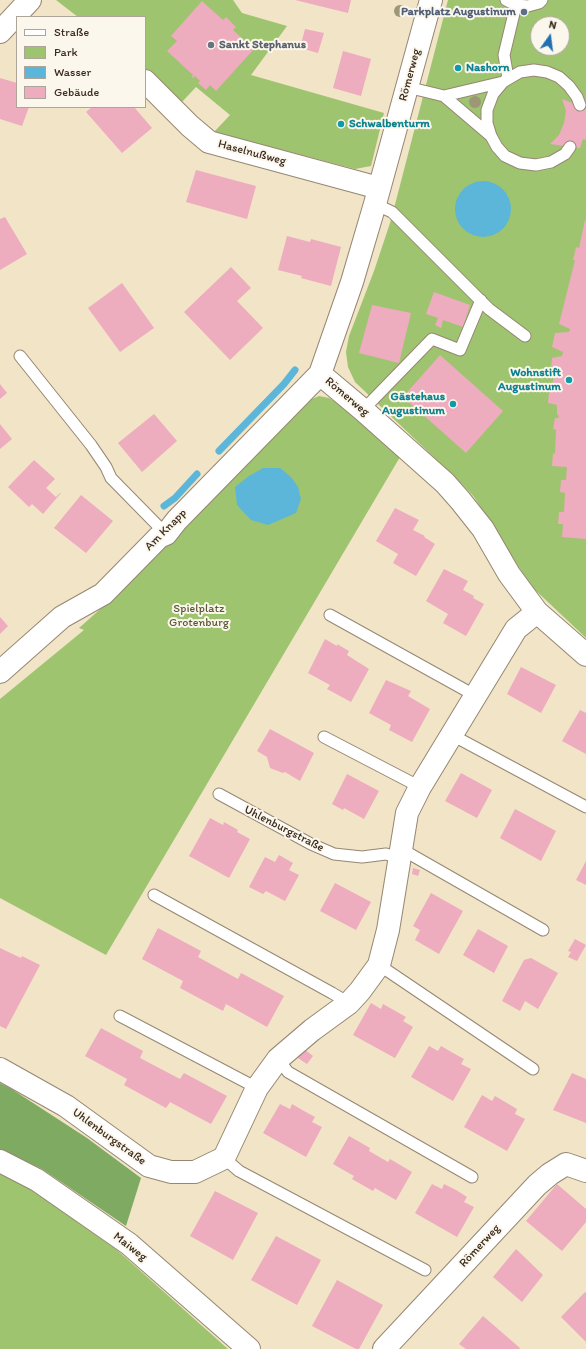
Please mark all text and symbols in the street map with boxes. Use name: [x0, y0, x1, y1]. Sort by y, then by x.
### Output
place label: Parkplatz Augustinum: [401, 5, 516, 19]
marker: Parkplatz Augustinum: [519, 7, 529, 17]
legend: [16, 16, 146, 108]
north arrow: [530, 16, 570, 56]
text: N: [548, 18, 558, 32]
text: Straße: [54, 25, 89, 39]
place label: Sankt Stephanus: [219, 38, 306, 52]
marker: Sankt Stephanus: [206, 40, 216, 50]
text: Park: [54, 45, 78, 59]
street label: Römerweg: [396, 47, 424, 103]
place label: Nashorn: [466, 61, 509, 75]
marker: Nashorn: [453, 63, 463, 73]
text: Wasser: [54, 65, 91, 79]
text: Gebäude: [54, 85, 99, 99]
place label: Schwalbenturm: [349, 117, 430, 131]
marker: Schwalbenturm: [336, 119, 346, 129]
street label: Haselnußweg: [216, 137, 288, 169]
place label: Wohnstift Augustinum: [498, 366, 561, 394]
street label: Römerweg: [322, 374, 372, 420]
marker: Wohnstift Augustinum: [564, 375, 574, 385]
place label: Gästehaus Augustinum: [382, 390, 445, 418]
marker: Gästehaus Augustinum: [448, 399, 458, 409]
street label: Am Knapp: [142, 506, 190, 554]
park label: Spielplatz Grotenburg: [169, 602, 229, 630]
street label: Uhlenburgstraße: [242, 803, 326, 855]
street label: Uhlenburgstraße: [69, 1105, 149, 1169]
street label: Römerweg: [456, 1221, 504, 1271]
street label: Maiweg: [110, 1229, 150, 1265]

